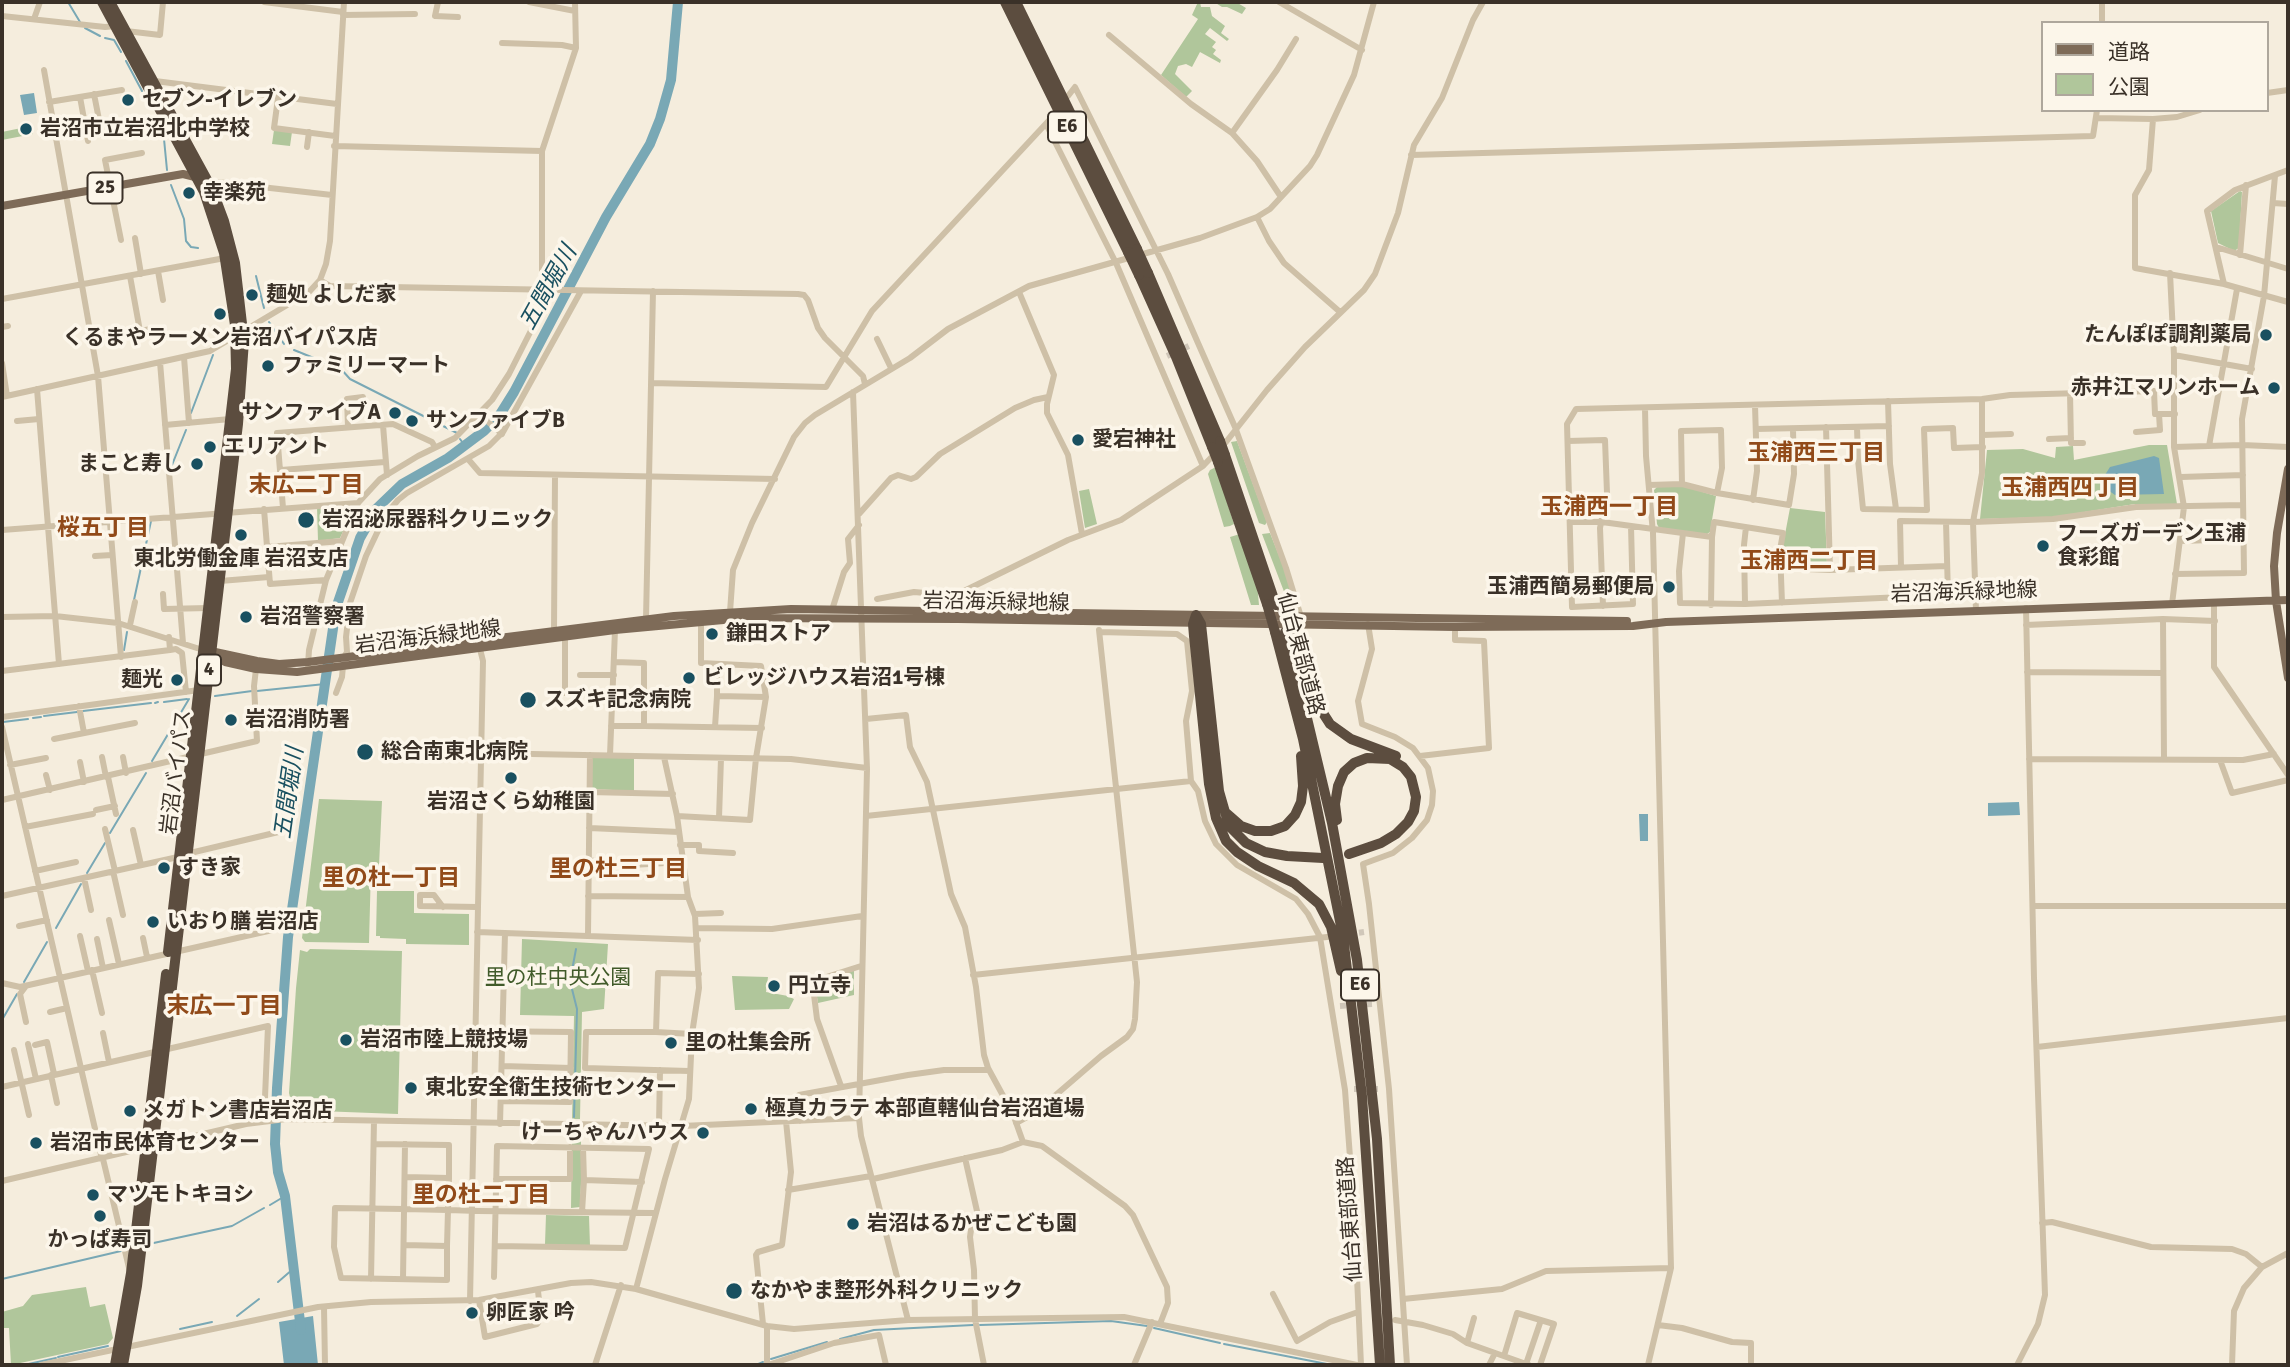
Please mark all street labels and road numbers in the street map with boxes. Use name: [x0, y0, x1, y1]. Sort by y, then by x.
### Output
road number: E6: [1048, 111, 1086, 142]
road number: 25: [88, 172, 122, 204]
street label: 岩沼海浜緑地線: [1890, 578, 2038, 608]
street label: 岩沼海浜緑地線: [922, 589, 1070, 617]
street label: 仙台東部道路: [1272, 590, 1328, 718]
street label: 岩沼海浜緑地線: [354, 617, 502, 659]
road number: 4: [197, 654, 221, 685]
street label: 岩沼バイパス: [157, 708, 197, 836]
road number: E6: [1341, 970, 1379, 1001]
street label: 仙台東部道路: [1334, 1155, 1368, 1283]

